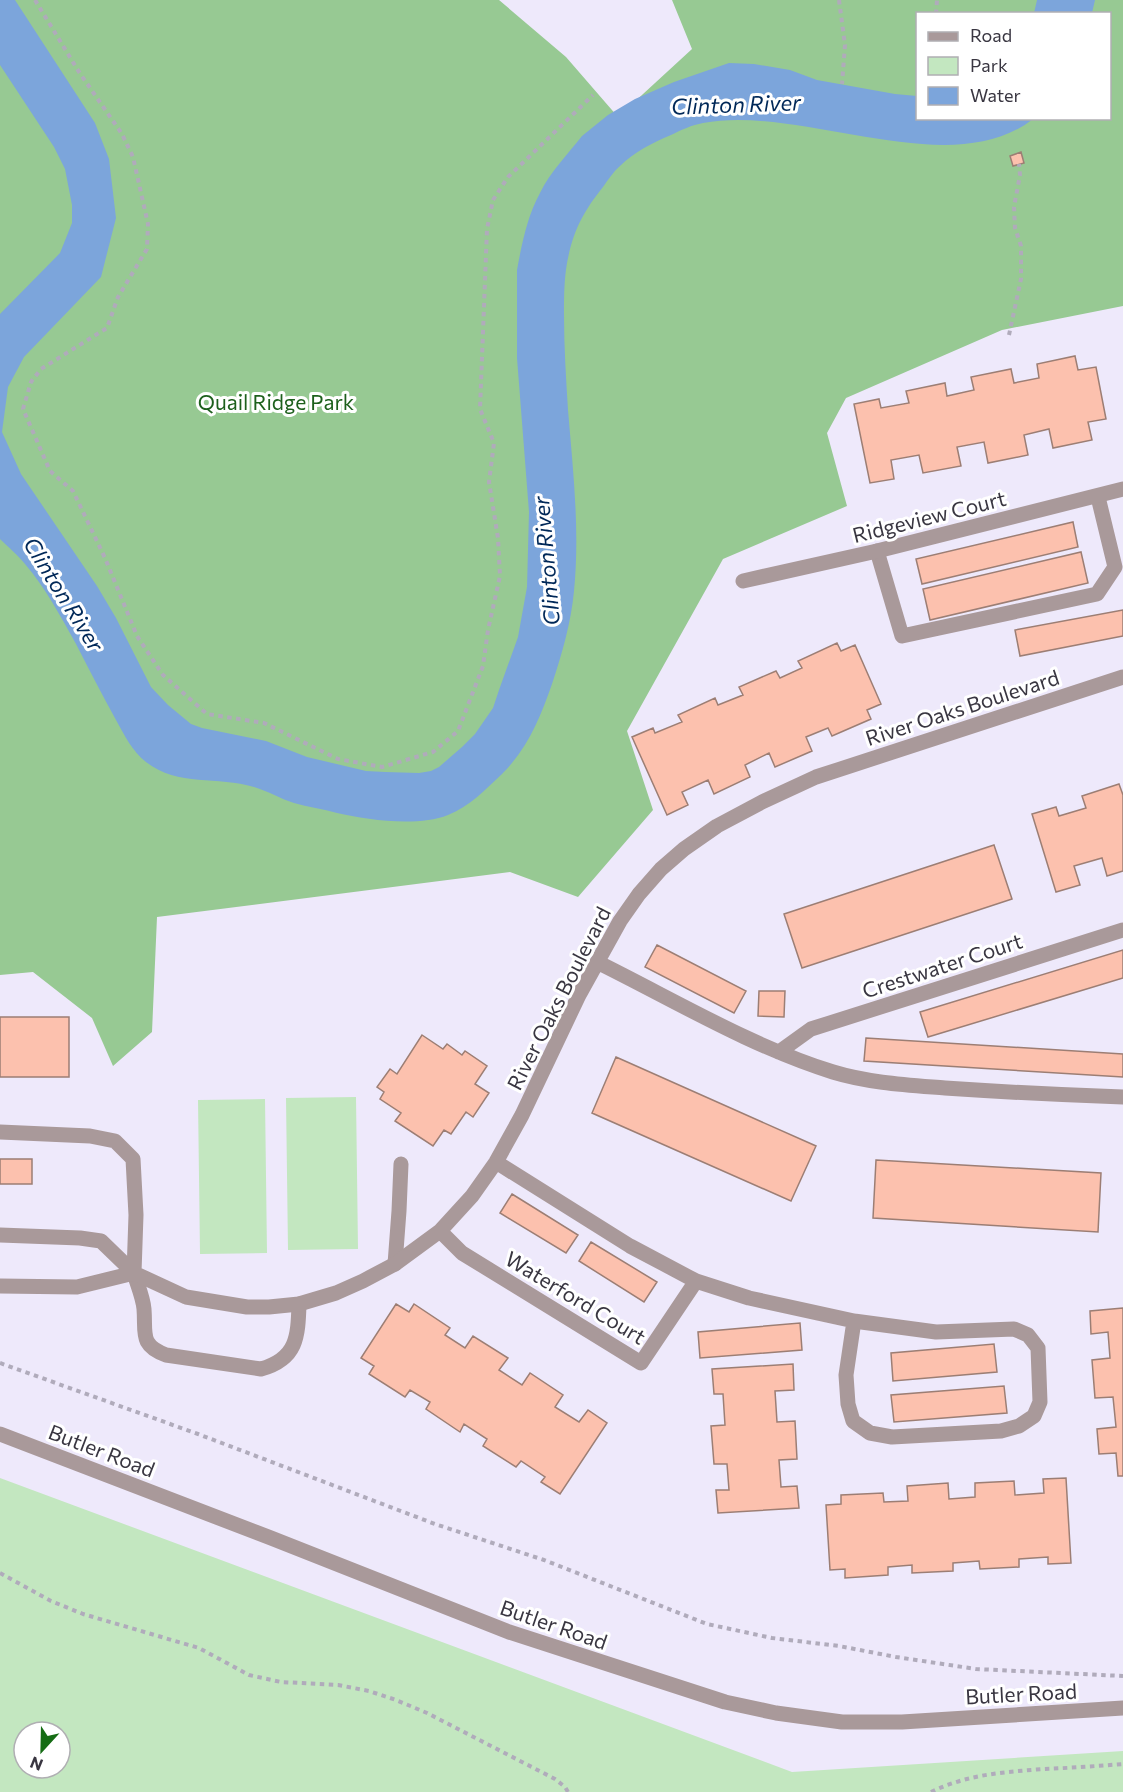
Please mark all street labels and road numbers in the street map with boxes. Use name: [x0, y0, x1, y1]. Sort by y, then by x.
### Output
street label: Ridgeview Court: [850, 485, 1008, 547]
street label: River Oaks Boulevard: [862, 664, 1062, 750]
street label: River Oaks Boulevard: [501, 902, 615, 1094]
street label: Crestwater Court: [859, 927, 1025, 1003]
street label: Waterford Court: [501, 1245, 651, 1349]
street label: Butler Road: [45, 1418, 159, 1482]
street label: Butler Road: [497, 1594, 611, 1654]
street label: Butler Road: [965, 1678, 1077, 1708]

